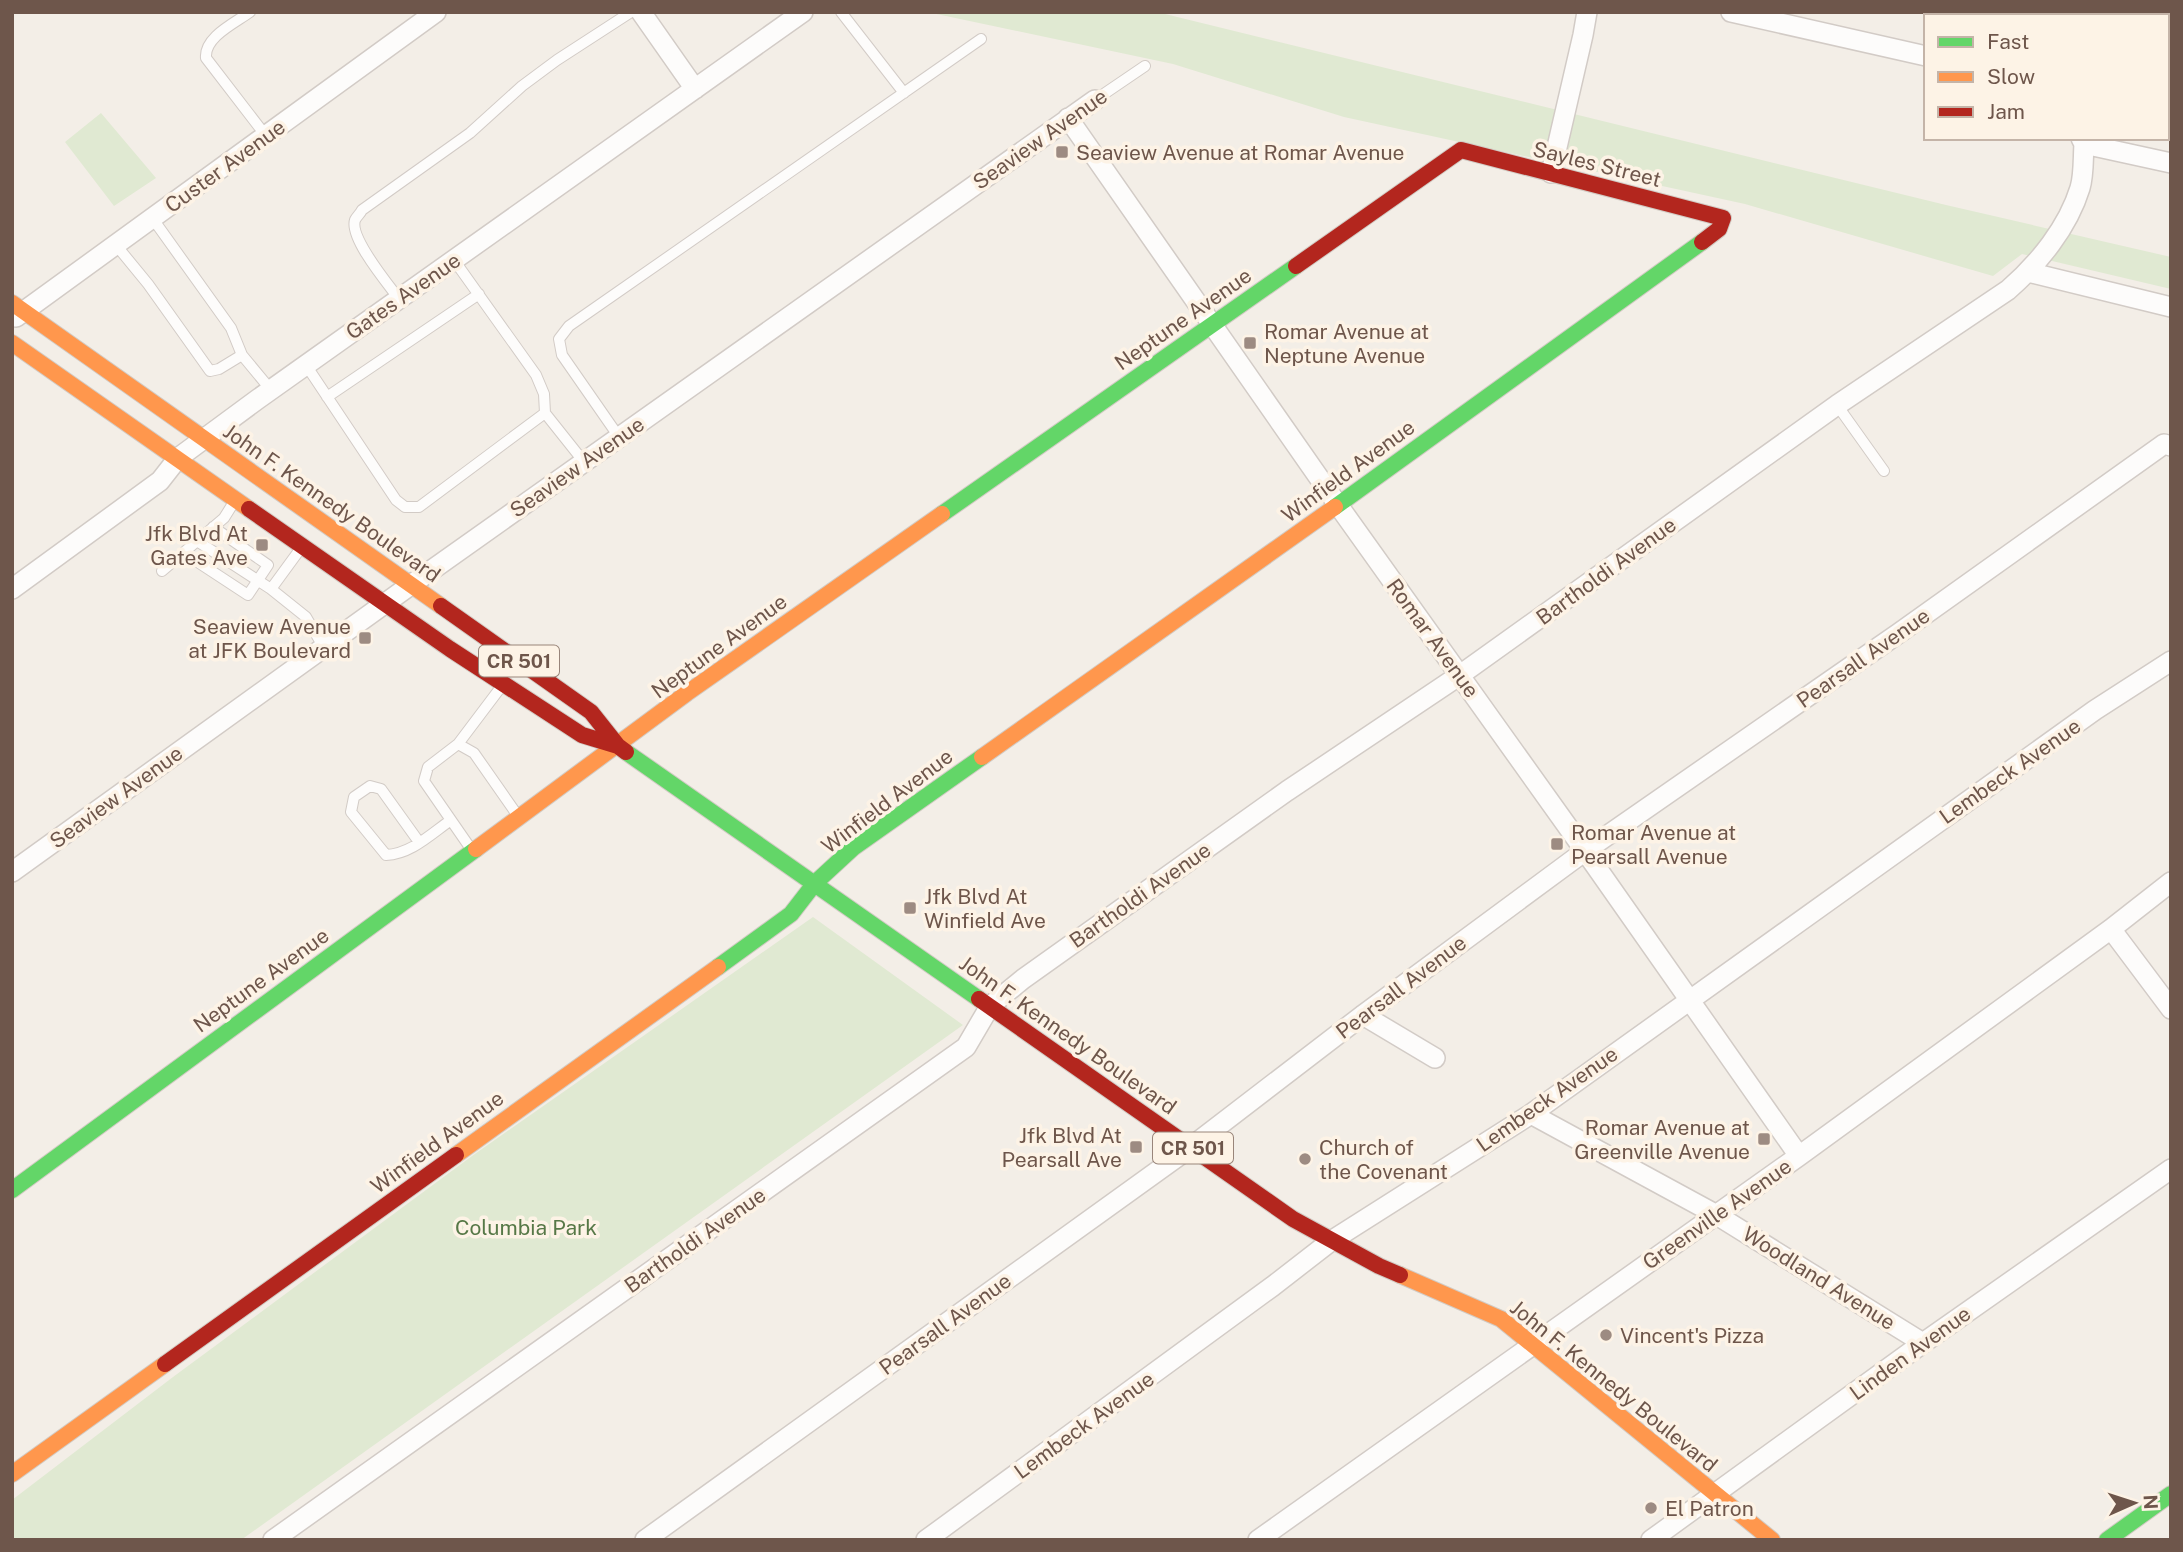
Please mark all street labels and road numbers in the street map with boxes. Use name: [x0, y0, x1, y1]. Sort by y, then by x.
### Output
street label: Seaview Avenue: [968, 83, 1112, 195]
street label: Custer Avenue: [160, 114, 290, 218]
street label: Sayles Street: [1530, 136, 1664, 192]
street label: Gates Avenue: [341, 247, 465, 345]
street label: Neptune Avenue: [1110, 263, 1256, 375]
street label: Seaview Avenue: [505, 411, 649, 523]
street label: Winfield Avenue: [1277, 414, 1419, 528]
street label: John F. Kennedy Boulevard: [219, 418, 445, 588]
street label: Bartholdi Avenue: [1531, 512, 1681, 630]
street label: Romar Avenue: [1381, 574, 1485, 702]
street label: Neptune Avenue: [646, 589, 792, 703]
street label: Pearsall Avenue: [1792, 603, 1934, 713]
road number: CR 501: [479, 646, 559, 676]
street label: Lembeck Avenue: [1935, 713, 2085, 829]
street label: Seaview Avenue: [45, 740, 187, 854]
street label: Winfield Avenue: [816, 743, 958, 859]
street label: Bartholdi Avenue: [1065, 837, 1215, 953]
street label: Neptune Avenue: [188, 923, 334, 1037]
street label: Pearsall Avenue: [1331, 930, 1471, 1044]
street label: John F. Kennedy Boulevard: [955, 950, 1181, 1120]
street label: Lembeck Avenue: [1472, 1041, 1622, 1157]
street label: Winfield Avenue: [366, 1085, 508, 1199]
road number: CR 501: [1153, 1132, 1233, 1164]
street label: Greenville Avenue: [1638, 1153, 1796, 1275]
street label: Bartholdi Avenue: [620, 1182, 770, 1298]
street label: Woodland Avenue: [1738, 1221, 1900, 1335]
street label: Pearsall Avenue: [874, 1268, 1016, 1380]
street label: John F. Kennedy Boulevard: [1505, 1295, 1723, 1477]
street label: Linden Avenue: [1845, 1301, 1975, 1405]
street label: Lembeck Avenue: [1009, 1366, 1159, 1484]

